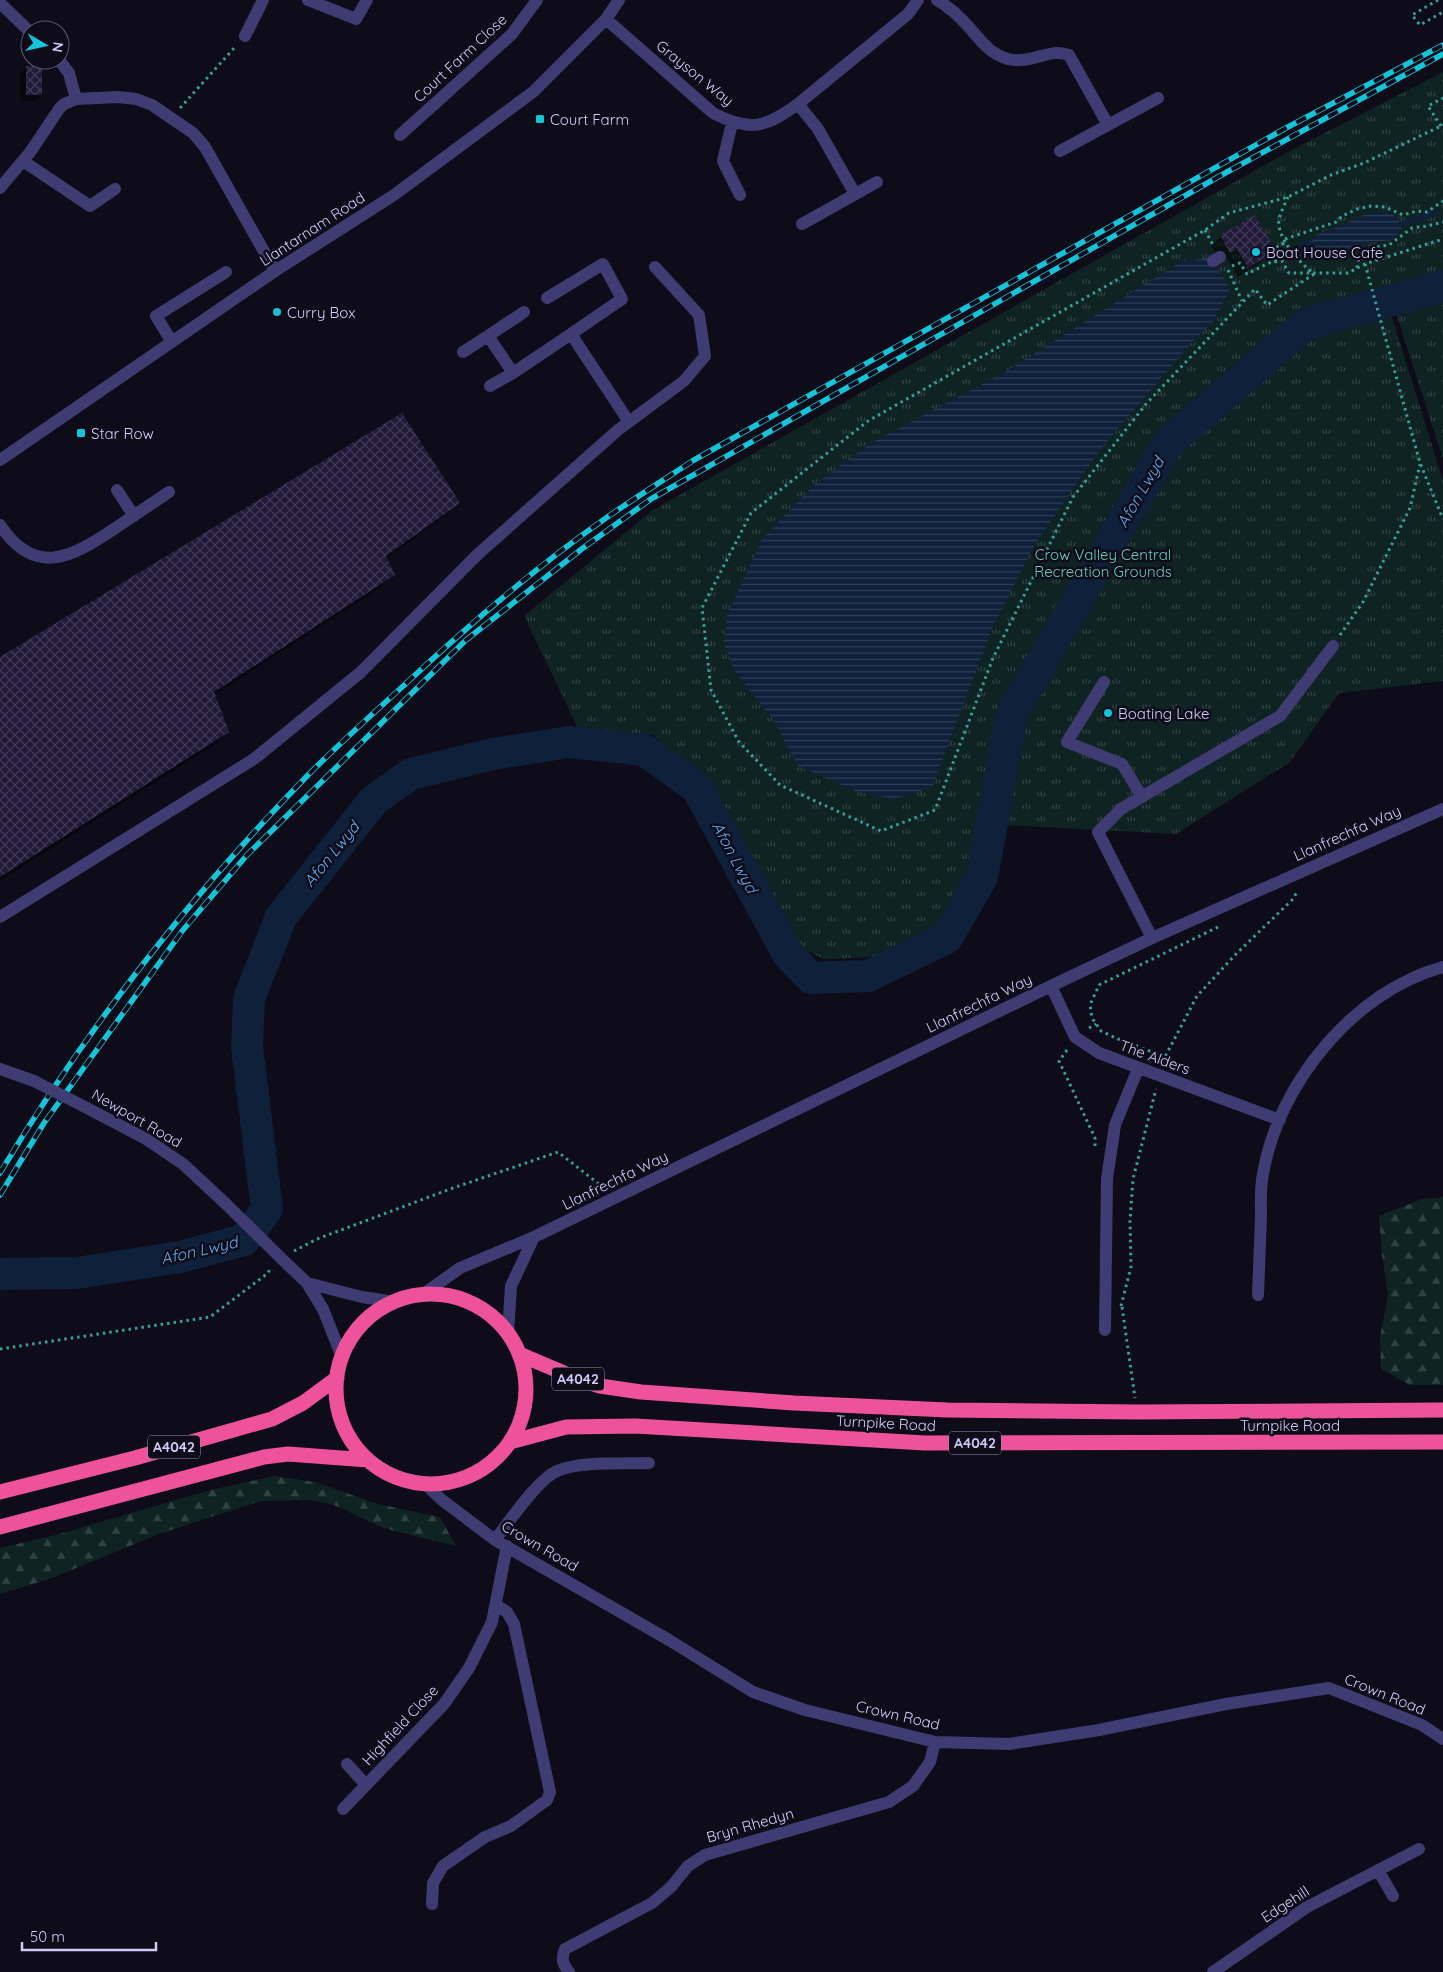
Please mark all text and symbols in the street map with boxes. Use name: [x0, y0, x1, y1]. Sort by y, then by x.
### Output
street label: Court Farm Close: [409, 10, 511, 106]
north arrow: [20, 20, 70, 70]
street label: Grayson Way: [652, 36, 738, 110]
text: N: [48, 41, 68, 54]
place label: Court Farm: [550, 110, 629, 129]
marker: Court Farm: [534, 113, 546, 125]
street label: Llantarnam Road: [256, 188, 368, 270]
place label: Boat House Cafe: [1266, 243, 1383, 262]
marker: Boat House Cafe: [1250, 246, 1262, 258]
place label: Curry Box: [287, 303, 355, 322]
marker: Curry Box: [271, 306, 283, 318]
place label: Star Row: [91, 424, 154, 443]
marker: Star Row: [75, 427, 87, 439]
water label: Afon Lwyd: [1112, 451, 1169, 531]
park label: Crow Valley Central Recreation Grounds: [1034, 545, 1172, 581]
place label: Boating Lake: [1118, 704, 1210, 723]
marker: Boating Lake: [1102, 707, 1114, 719]
street label: Llanfrechfa Way: [1290, 801, 1404, 865]
water label: Afon Lwyd: [299, 816, 365, 891]
water label: Afon Lwyd: [708, 818, 763, 898]
street label: Llanfrechfa Way: [923, 969, 1035, 1037]
street label: The Alders: [1117, 1035, 1193, 1079]
street label: Newport Road: [89, 1085, 185, 1151]
street label: Llanfrechfa Way: [559, 1146, 671, 1214]
water label: Afon Lwyd: [159, 1231, 241, 1269]
road number: A4042: [552, 1368, 604, 1390]
street label: Turnpike Road: [836, 1411, 936, 1435]
street label: Turnpike Road: [1240, 1416, 1340, 1435]
road number: A4042: [949, 1432, 1001, 1455]
road number: A4042: [148, 1435, 200, 1458]
street label: Crown Road: [498, 1516, 582, 1576]
street label: Crown Road: [1342, 1669, 1428, 1719]
street label: Highfield Close: [358, 1681, 442, 1769]
street label: Crown Road: [854, 1696, 942, 1734]
street label: Bryn Rhedyn: [704, 1803, 796, 1847]
street label: Edgehill: [1257, 1881, 1313, 1927]
scale bar: [22, 1920, 156, 1952]
text: 50 m: [30, 1927, 65, 1946]

